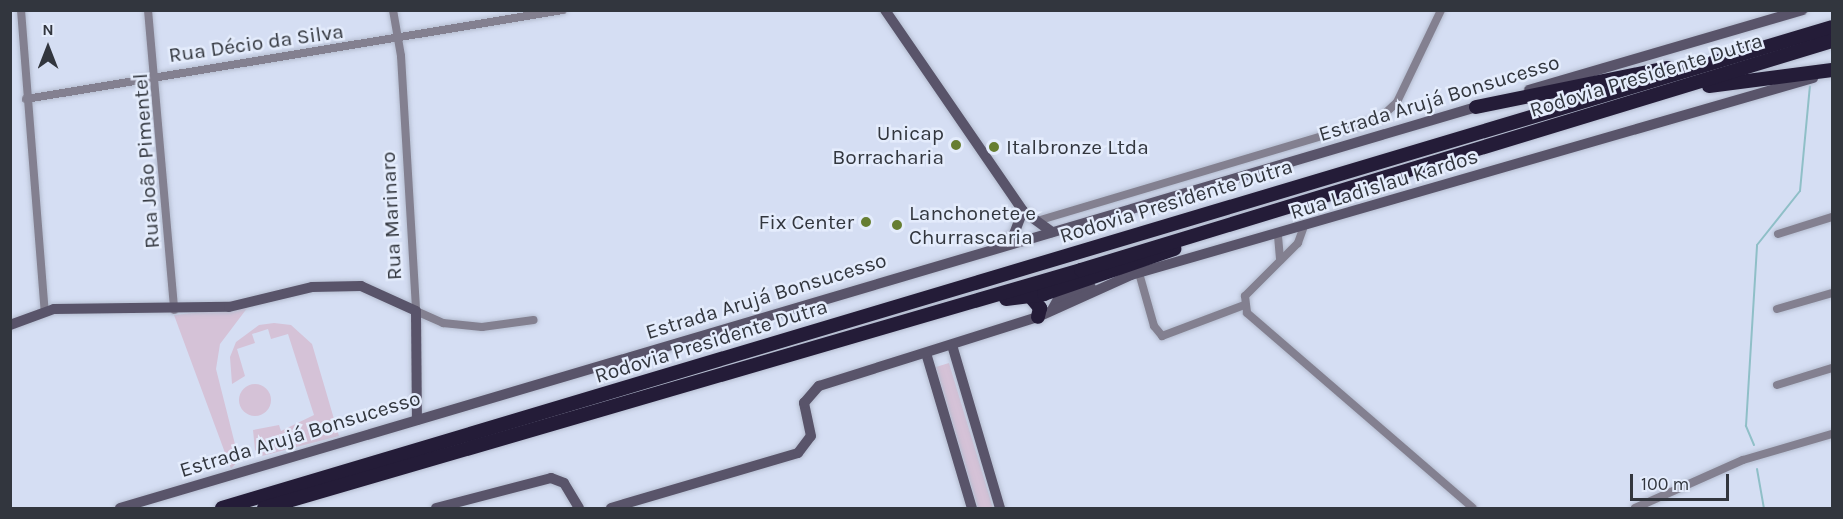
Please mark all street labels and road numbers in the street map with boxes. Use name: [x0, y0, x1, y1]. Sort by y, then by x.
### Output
street label: Rua Décio da Silva: [167, 18, 345, 68]
street label: Rodovia Presidente Dutra: [1527, 28, 1765, 122]
street label: Estrada Arujá Bonsucesso: [1316, 49, 1562, 147]
street label: Rua João Pimentel: [127, 73, 165, 249]
street label: Rua Ladislau Kardos: [1287, 143, 1481, 225]
street label: Rua Marinaro: [375, 151, 407, 281]
street label: Rodovia Presidente Dutra: [1057, 154, 1295, 248]
street label: Estrada Arujá Bonsucesso: [643, 247, 889, 345]
street label: Rodovia Presidente Dutra: [592, 294, 830, 388]
street label: Estrada Arujá Bonsucesso: [177, 385, 423, 483]

